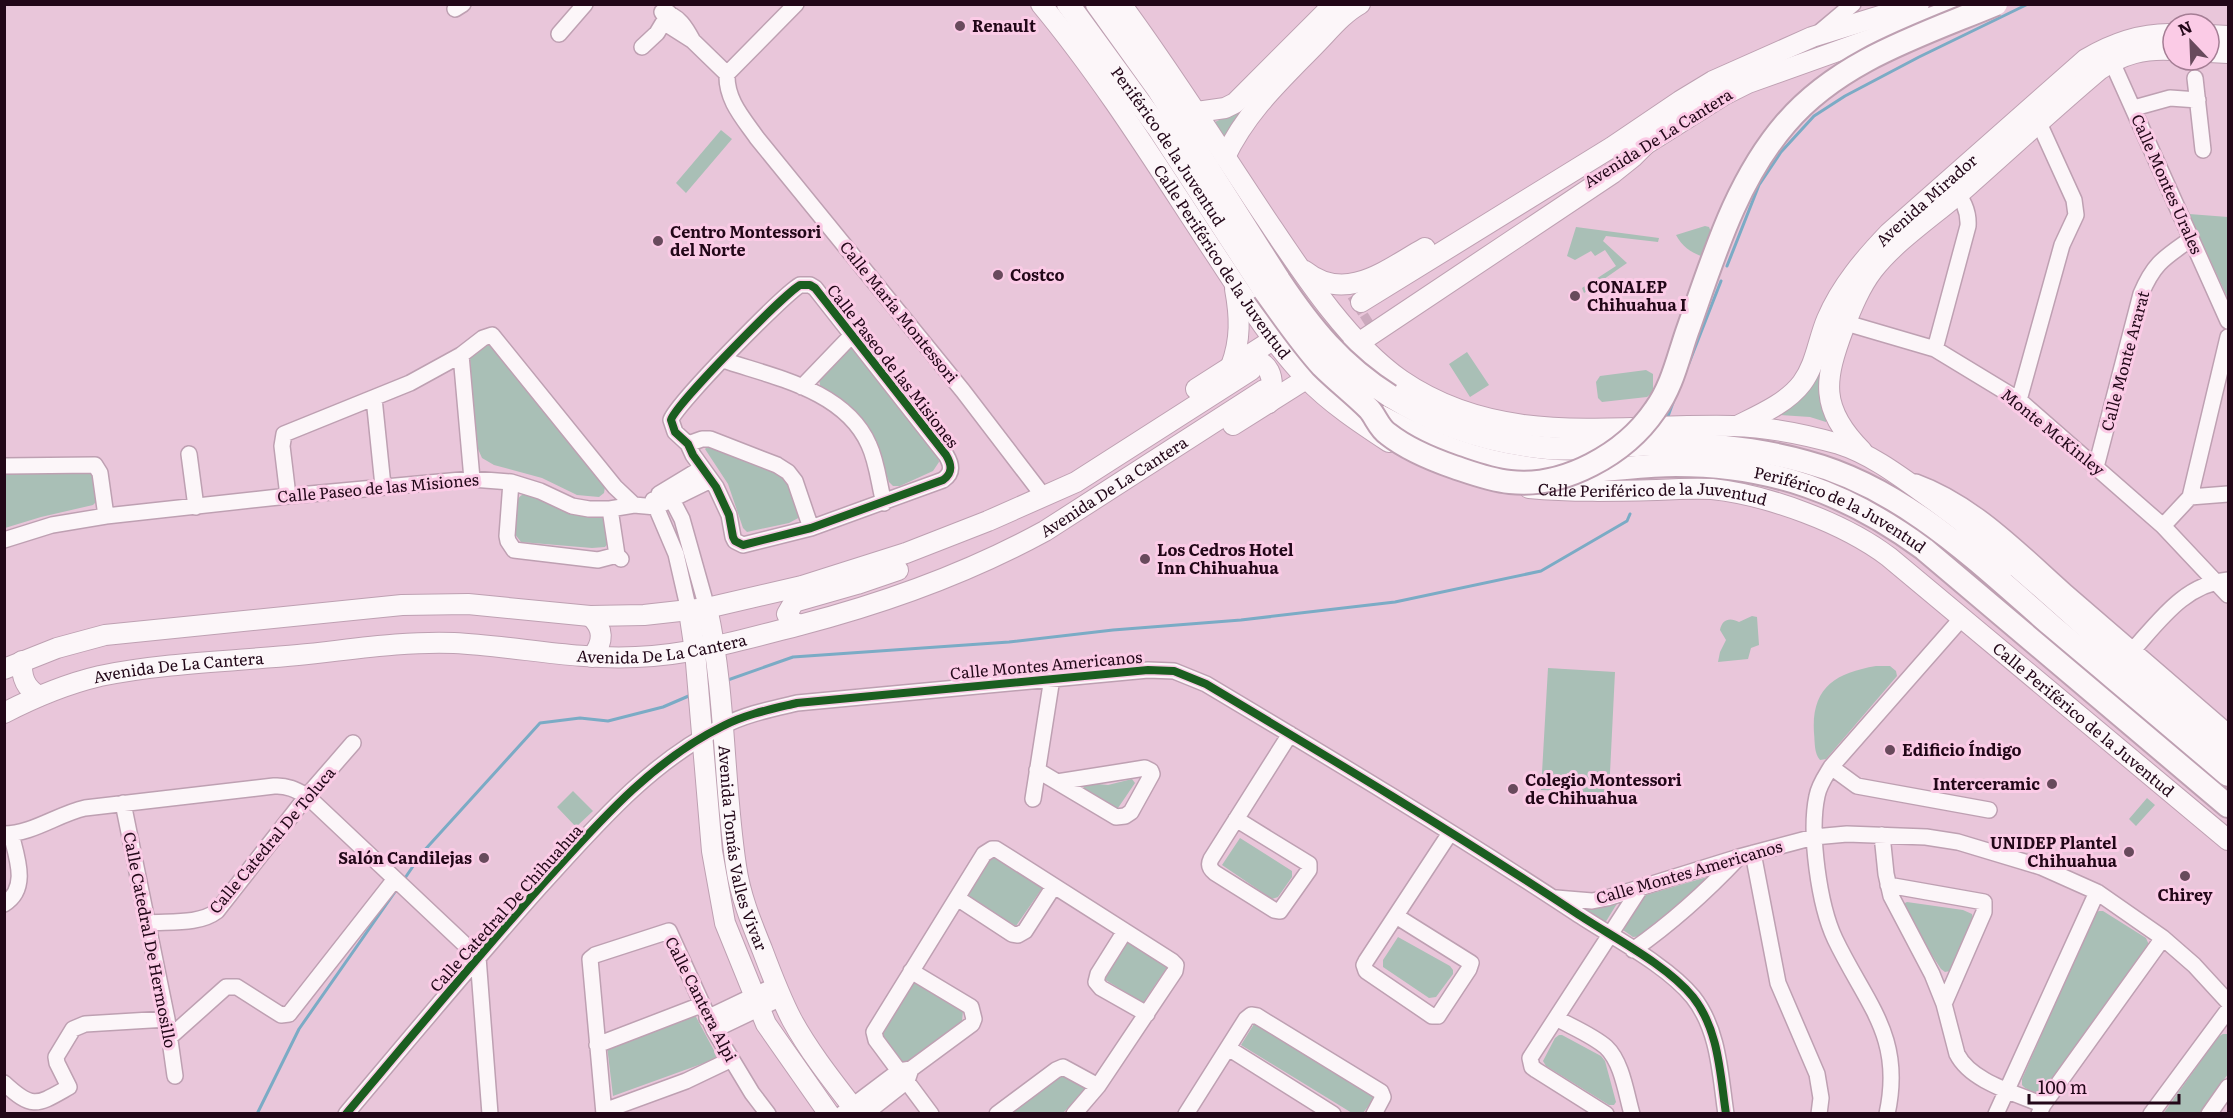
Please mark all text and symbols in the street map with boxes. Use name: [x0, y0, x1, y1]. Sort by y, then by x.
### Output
north arrow: [2161, 12, 2221, 72]
place label: Renault: [972, 13, 1036, 37]
text: N: [2174, 14, 2196, 41]
marker: Renault: [953, 19, 967, 33]
street label: Periférico de la Juventud: [1106, 61, 1232, 230]
street label: Avenida De La Cantera: [1579, 81, 1737, 193]
street label: Calle Montes Urales: [2126, 110, 2210, 257]
street label: Avenida Mirador: [1869, 147, 1982, 251]
street label: Calle Periférico de la Juventud: [1149, 159, 1297, 364]
place label: Centro Montessori del Norte: [670, 219, 822, 261]
marker: Centro Montessori del Norte: [651, 234, 665, 248]
street label: Calle María Montessori: [835, 235, 965, 388]
place label: Costco: [1010, 262, 1064, 286]
marker: Costco: [991, 268, 1005, 282]
place label: CONALEP Chihuahua I: [1587, 274, 1687, 316]
street label: Calle Paseo de las Misiones: [822, 278, 965, 452]
street label: Calle Monte Ararat: [2094, 287, 2154, 434]
marker: CONALEP Chihuahua I: [1568, 289, 1582, 303]
street label: Monte McKinley: [1997, 382, 2111, 481]
street label: Avenida De La Cantera: [1035, 429, 1192, 542]
street label: Periférico de la Juventud: [1752, 459, 1932, 558]
street label: Calle Paseo de las Misiones: [276, 466, 480, 508]
street label: Calle Periférico de la Juventud: [1537, 476, 1770, 511]
place label: Los Cedros Hotel Inn Chihuahua: [1157, 537, 1294, 579]
marker: Los Cedros Hotel Inn Chihuahua: [1138, 552, 1152, 566]
street label: Avenida De La Cantera: [576, 626, 749, 668]
street label: Calle Periférico de la Juventud: [1988, 636, 2180, 802]
street label: Calle Montes Americanos: [949, 644, 1143, 684]
street label: Avenida De La Cantera: [90, 645, 265, 688]
place label: Edificio Índigo: [1902, 737, 2021, 761]
marker: Edificio Índigo: [1883, 743, 1897, 757]
street label: Avenida Tomás Valles Vivar: [713, 744, 775, 954]
street label: Calle Catedral De Toluca: [202, 760, 340, 918]
place label: Colegio Montessori de Chihuahua: [1525, 767, 1682, 809]
place label: Interceramic: [1933, 771, 2040, 795]
marker: Interceramic: [2045, 777, 2059, 791]
marker: Colegio Montessori de Chihuahua: [1506, 782, 1520, 796]
street label: Calle Catedral De Chihuahua: [423, 818, 588, 997]
street label: Calle Catedral De Hermosillo: [118, 830, 184, 1050]
place label: UNIDEP Plantel Chihuahua: [1990, 830, 2118, 872]
street label: Calle Montes Americanos: [1593, 833, 1785, 909]
place label: Salón Candilejas: [338, 845, 472, 869]
marker: UNIDEP Plantel Chihuahua: [2122, 845, 2136, 859]
marker: Salón Candilejas: [477, 851, 491, 865]
marker: Chirey: [2178, 869, 2192, 883]
place label: Chirey: [2157, 882, 2213, 906]
street label: Calle Cantera Alpi: [660, 932, 744, 1065]
scale bar: [2029, 1067, 2179, 1105]
text: 100 m: [2038, 1073, 2087, 1100]

